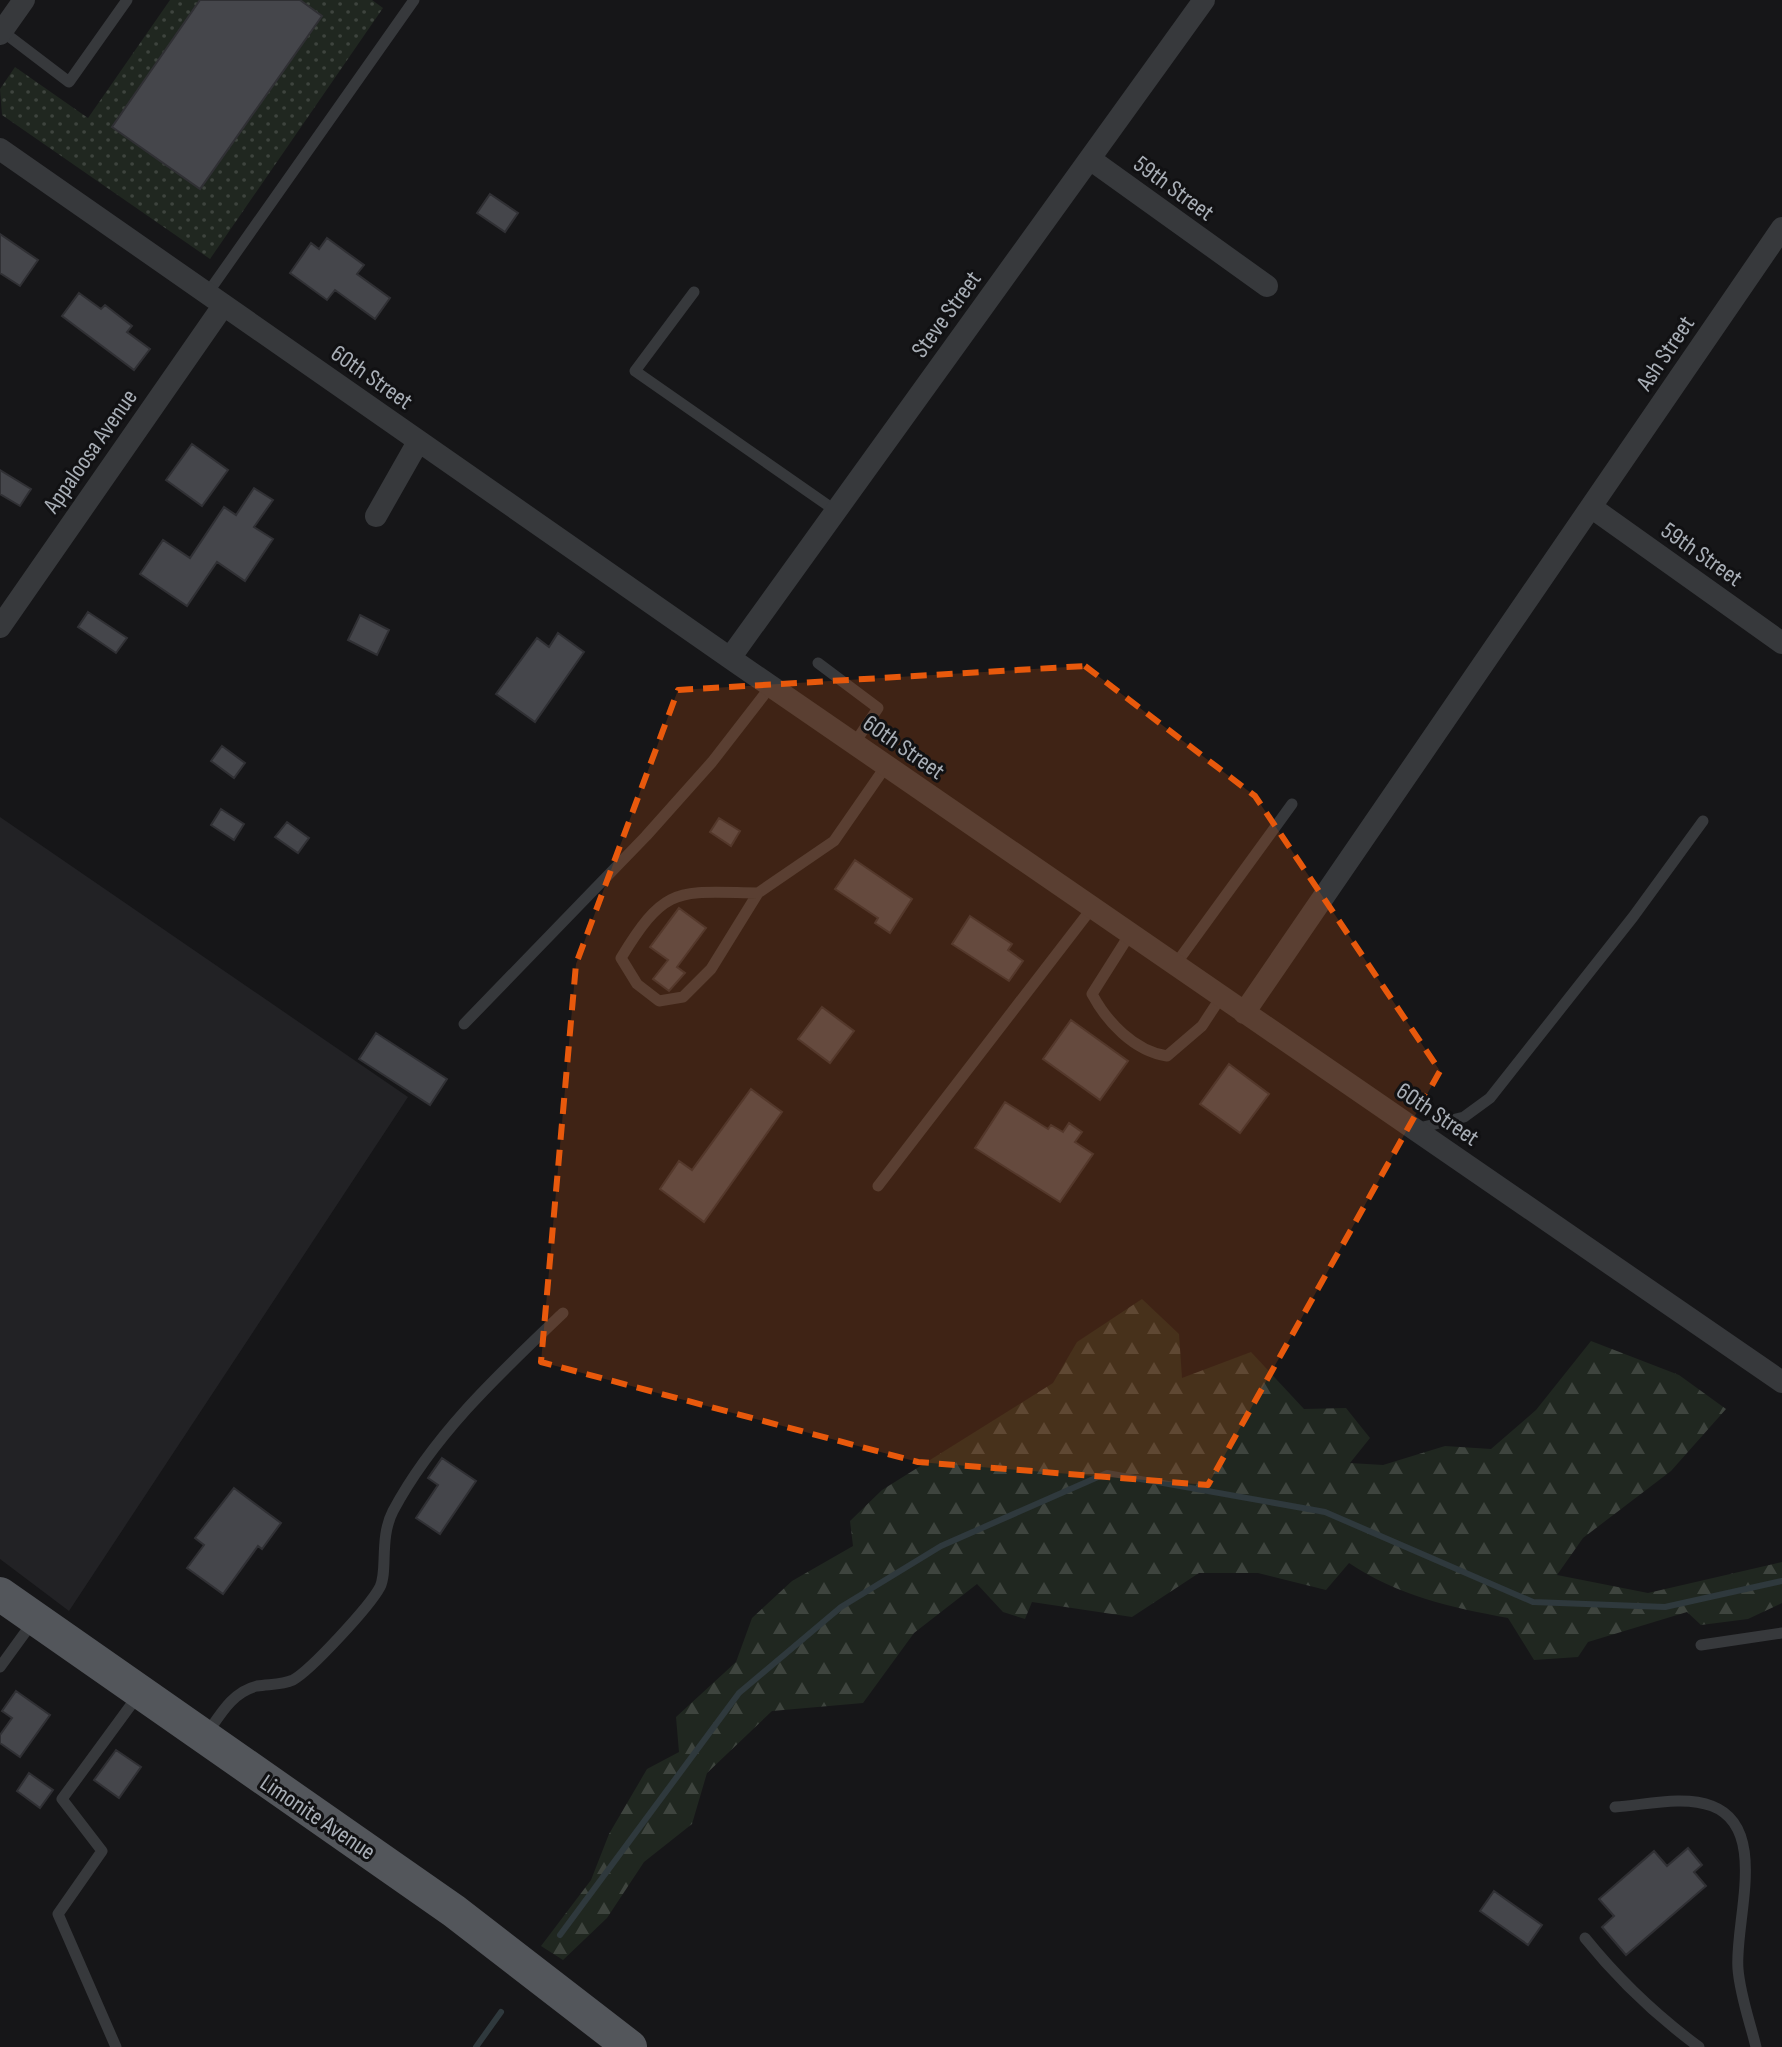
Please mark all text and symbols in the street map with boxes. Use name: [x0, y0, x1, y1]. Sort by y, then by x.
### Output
street label: 59th Street: [1128, 149, 1220, 227]
street label: Steve Street: [905, 265, 988, 363]
street label: Ash Street: [1629, 310, 1701, 397]
street label: 60th Street: [325, 339, 418, 416]
street label: Appaloosa Avenue: [37, 384, 144, 520]
street label: 59th Street: [1656, 516, 1748, 593]
street label: 60th Street: [857, 709, 950, 786]
street label: 60th Street: [1391, 1076, 1484, 1153]
street label: Limonite Avenue: [255, 1768, 381, 1867]

